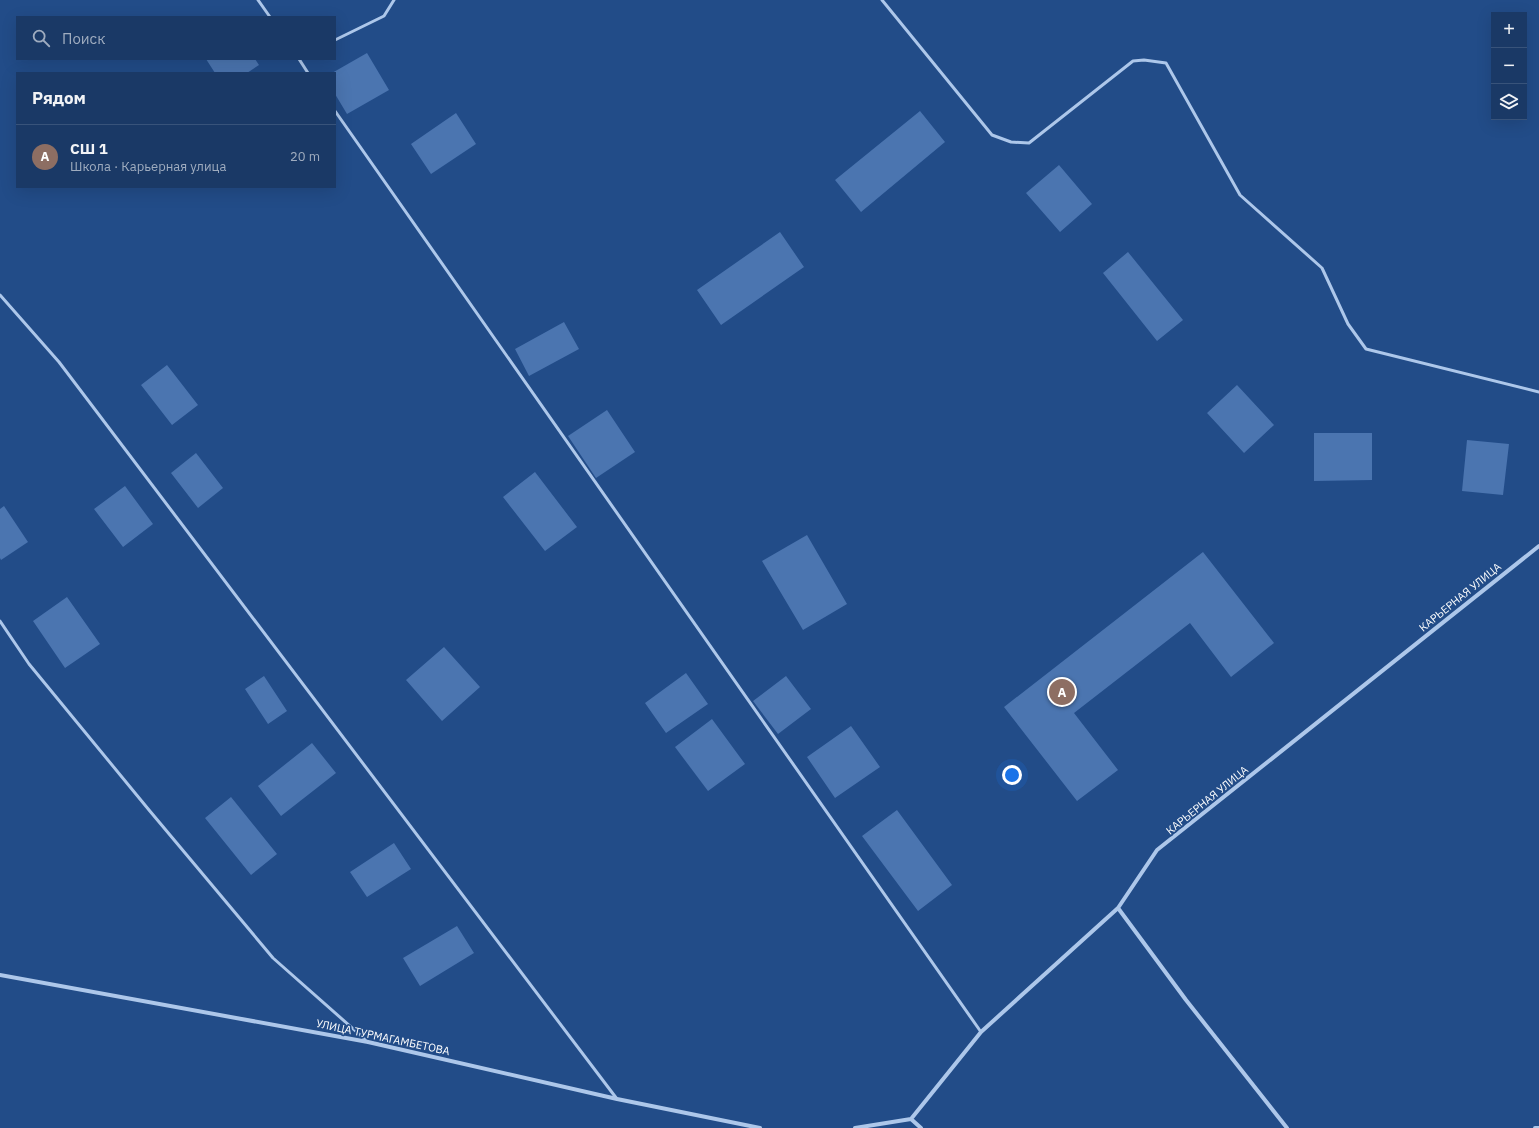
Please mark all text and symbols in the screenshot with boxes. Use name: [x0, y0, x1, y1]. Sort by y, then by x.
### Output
map controls: [1491, 12, 1527, 120]
button: +: [1491, 12, 1527, 48]
search box: [16, 16, 336, 60]
icon: search: [30, 27, 52, 49]
text: Поиск: [62, 29, 105, 48]
button: −: [1491, 48, 1527, 84]
button: layers: [1491, 84, 1527, 120]
text: Рядом: [32, 87, 86, 109]
text: СШ 1: [70, 139, 108, 158]
text: A: [41, 148, 49, 165]
text: 20 m: [290, 148, 320, 165]
text: Школа · Карьерная улица: [70, 158, 226, 175]
street label: КАРЬЕРНАЯ УЛИЦА: [1416, 560, 1504, 634]
pin: A: [1049, 677, 1075, 707]
street label: КАРЬЕРНАЯ УЛИЦА: [1163, 763, 1251, 837]
your location: [1002, 765, 1022, 785]
street label: УЛИЦА ТУРМАГАМБЕТОВА: [315, 1016, 451, 1058]

